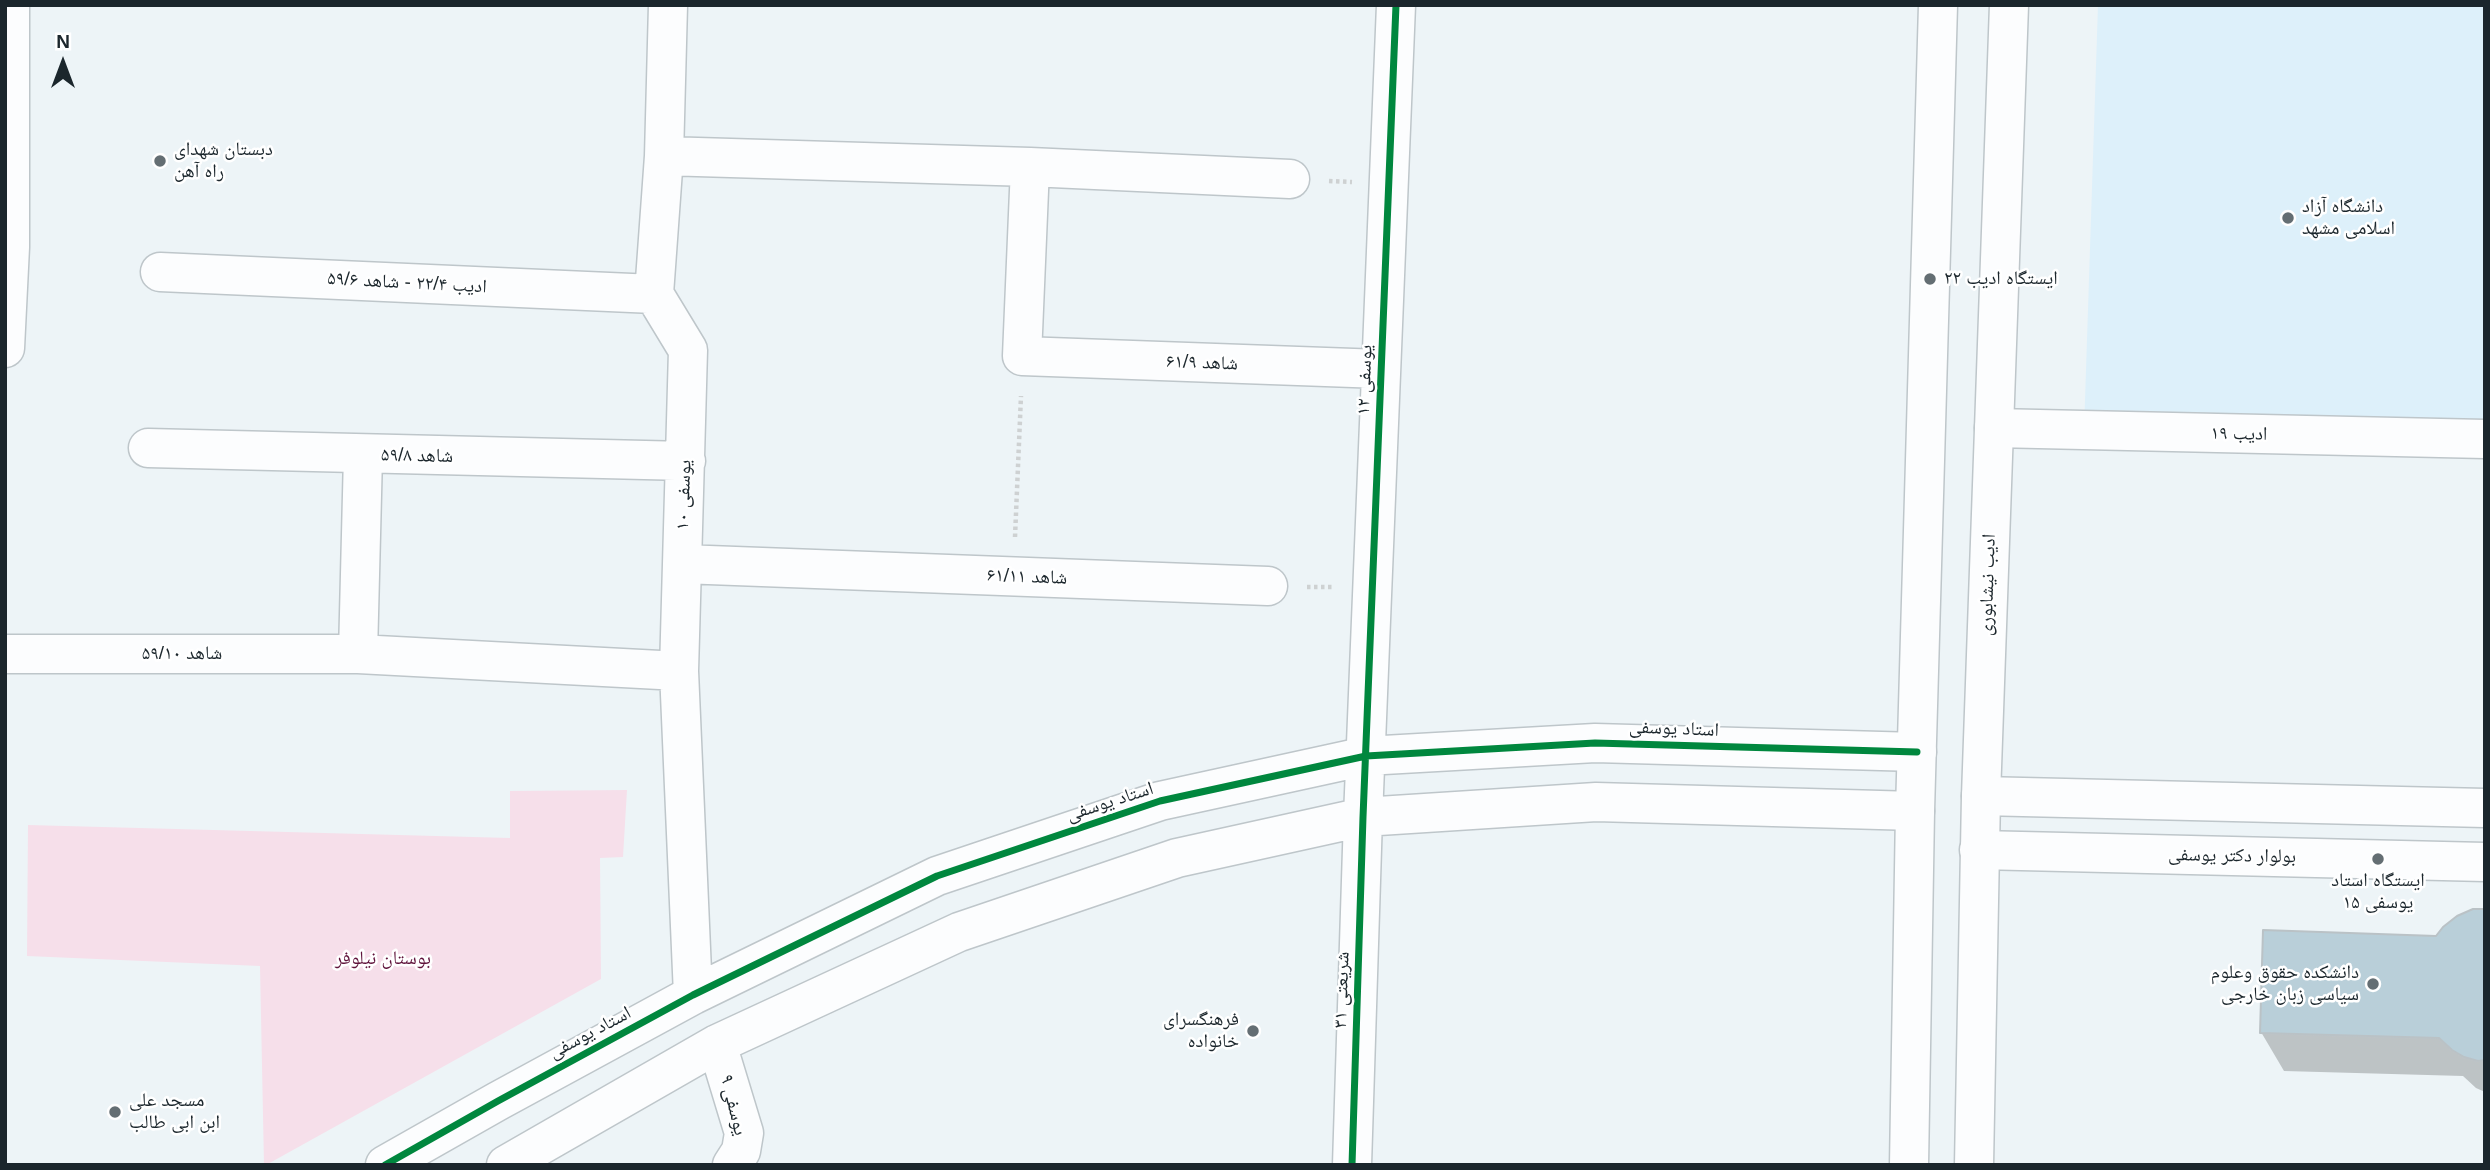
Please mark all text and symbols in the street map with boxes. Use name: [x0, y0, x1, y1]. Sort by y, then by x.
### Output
north arrow: [28, 28, 98, 98]
text: N: [56, 31, 70, 52]
place label: دبستان شهدای راه آهن: [174, 139, 273, 183]
marker: دبستان شهدای راه آهن: [152, 153, 168, 169]
place label: دانشگاه آزاد اسلامی مشهد: [2302, 196, 2395, 240]
marker: دانشگاه آزاد اسلامی مشهد: [2280, 210, 2296, 226]
street label: ادیب ۲۲/۴ - شاهد ۵۹/۶: [327, 267, 487, 299]
place label: ایستگاه ادیب ۲۲: [1944, 268, 2058, 290]
marker: ایستگاه ادیب ۲۲: [1922, 271, 1938, 287]
street label: یوسفی ۱۲: [1352, 344, 1378, 416]
street label: شاهد ۶۱/۹: [1166, 350, 1238, 376]
street label: ادیب ۱۹: [2210, 422, 2268, 446]
street label: شاهد ۵۹/۸: [381, 444, 453, 468]
street label: یوسفی ۱۰: [671, 459, 697, 531]
street label: ادیب نیشابوری: [1975, 533, 2001, 637]
street label: شاهد ۶۱/۱۱: [986, 564, 1068, 590]
street label: شاهد ۵۹/‍۱۰: [142, 643, 222, 665]
street label: استاد یوسفی: [1629, 716, 1719, 742]
street label: استاد یوسفی: [1064, 777, 1156, 827]
street label: بولوار دکتر یوسفی: [2168, 843, 2296, 869]
marker: ایستگاه استاد یوسفی ۱۵: [2370, 851, 2386, 867]
place label: ایستگاه استاد یوسفی ۱۵: [2331, 870, 2425, 914]
park label: بوستان نیلوفر: [335, 948, 431, 970]
street label: شریعتی ۳۱: [1329, 951, 1355, 1029]
place label: دانشکده حقوق وعلوم سیاسی زبان خارجی: [2211, 962, 2359, 1006]
marker: دانشکده حقوق وعلوم سیاسی زبان خارجی: [2365, 976, 2381, 992]
street label: استاد یوسفی: [545, 1002, 635, 1064]
place label: فرهنگسرای خانواده: [1163, 1009, 1239, 1053]
marker: فرهنگسرای خانواده: [1245, 1023, 1261, 1039]
street label: یوسفی ۹: [714, 1072, 752, 1138]
place label: مسجد علی ابن ابی طالب: [129, 1090, 220, 1134]
marker: مسجد علی ابن ابی طالب: [107, 1104, 123, 1120]

